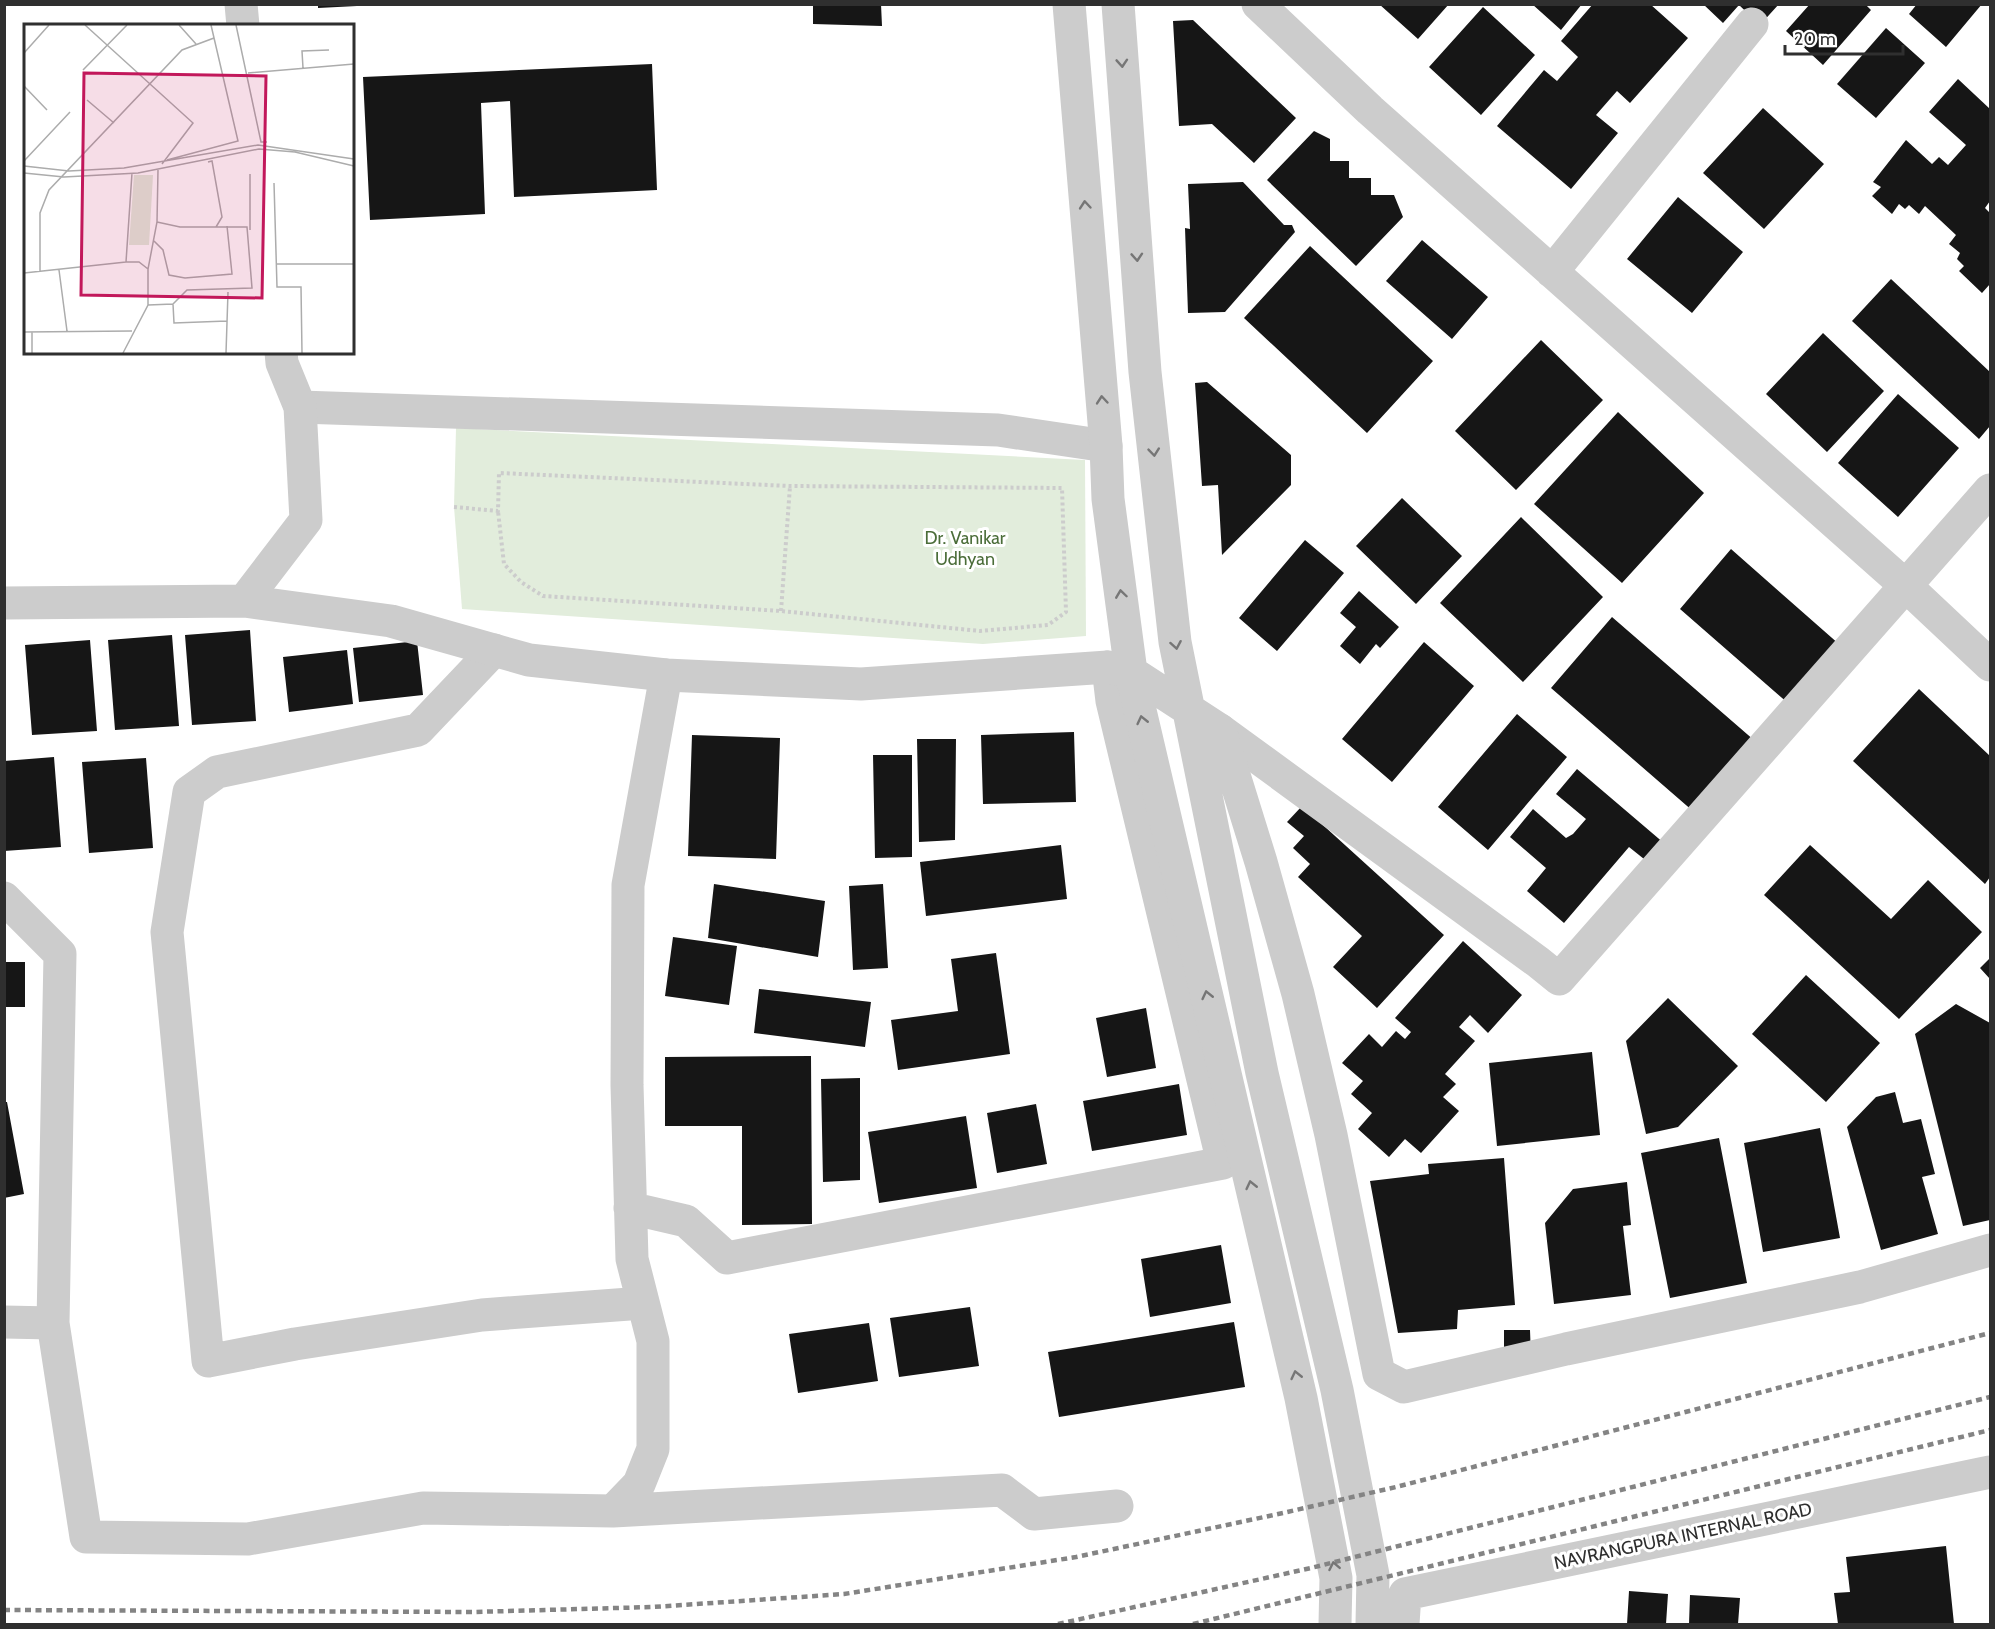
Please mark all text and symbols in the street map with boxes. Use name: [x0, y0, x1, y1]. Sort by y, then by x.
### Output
scale bar: [1785, 18, 1904, 56]
inset map: [24, 24, 354, 354]
text: 20 m: [1794, 28, 1836, 50]
one-way arrow: [1115, 58, 1128, 67]
one-way arrow: [1079, 201, 1092, 210]
one-way arrow: [1130, 253, 1143, 262]
one-way arrow: [1096, 395, 1109, 404]
one-way arrow: [1147, 447, 1160, 456]
park label: Dr. Vanikar Udhyan: [924, 527, 1006, 570]
one-way arrow: [1115, 589, 1127, 598]
one-way arrow: [1170, 640, 1182, 650]
one-way arrow: [1137, 715, 1150, 725]
one-way arrow: [1201, 991, 1214, 1001]
one-way arrow: [1246, 1180, 1259, 1190]
one-way arrow: [1291, 1370, 1304, 1380]
street label: NAVRANGPURA INTERNAL ROAD: [1552, 1498, 1814, 1574]
one-way arrow: [1328, 1562, 1341, 1572]

